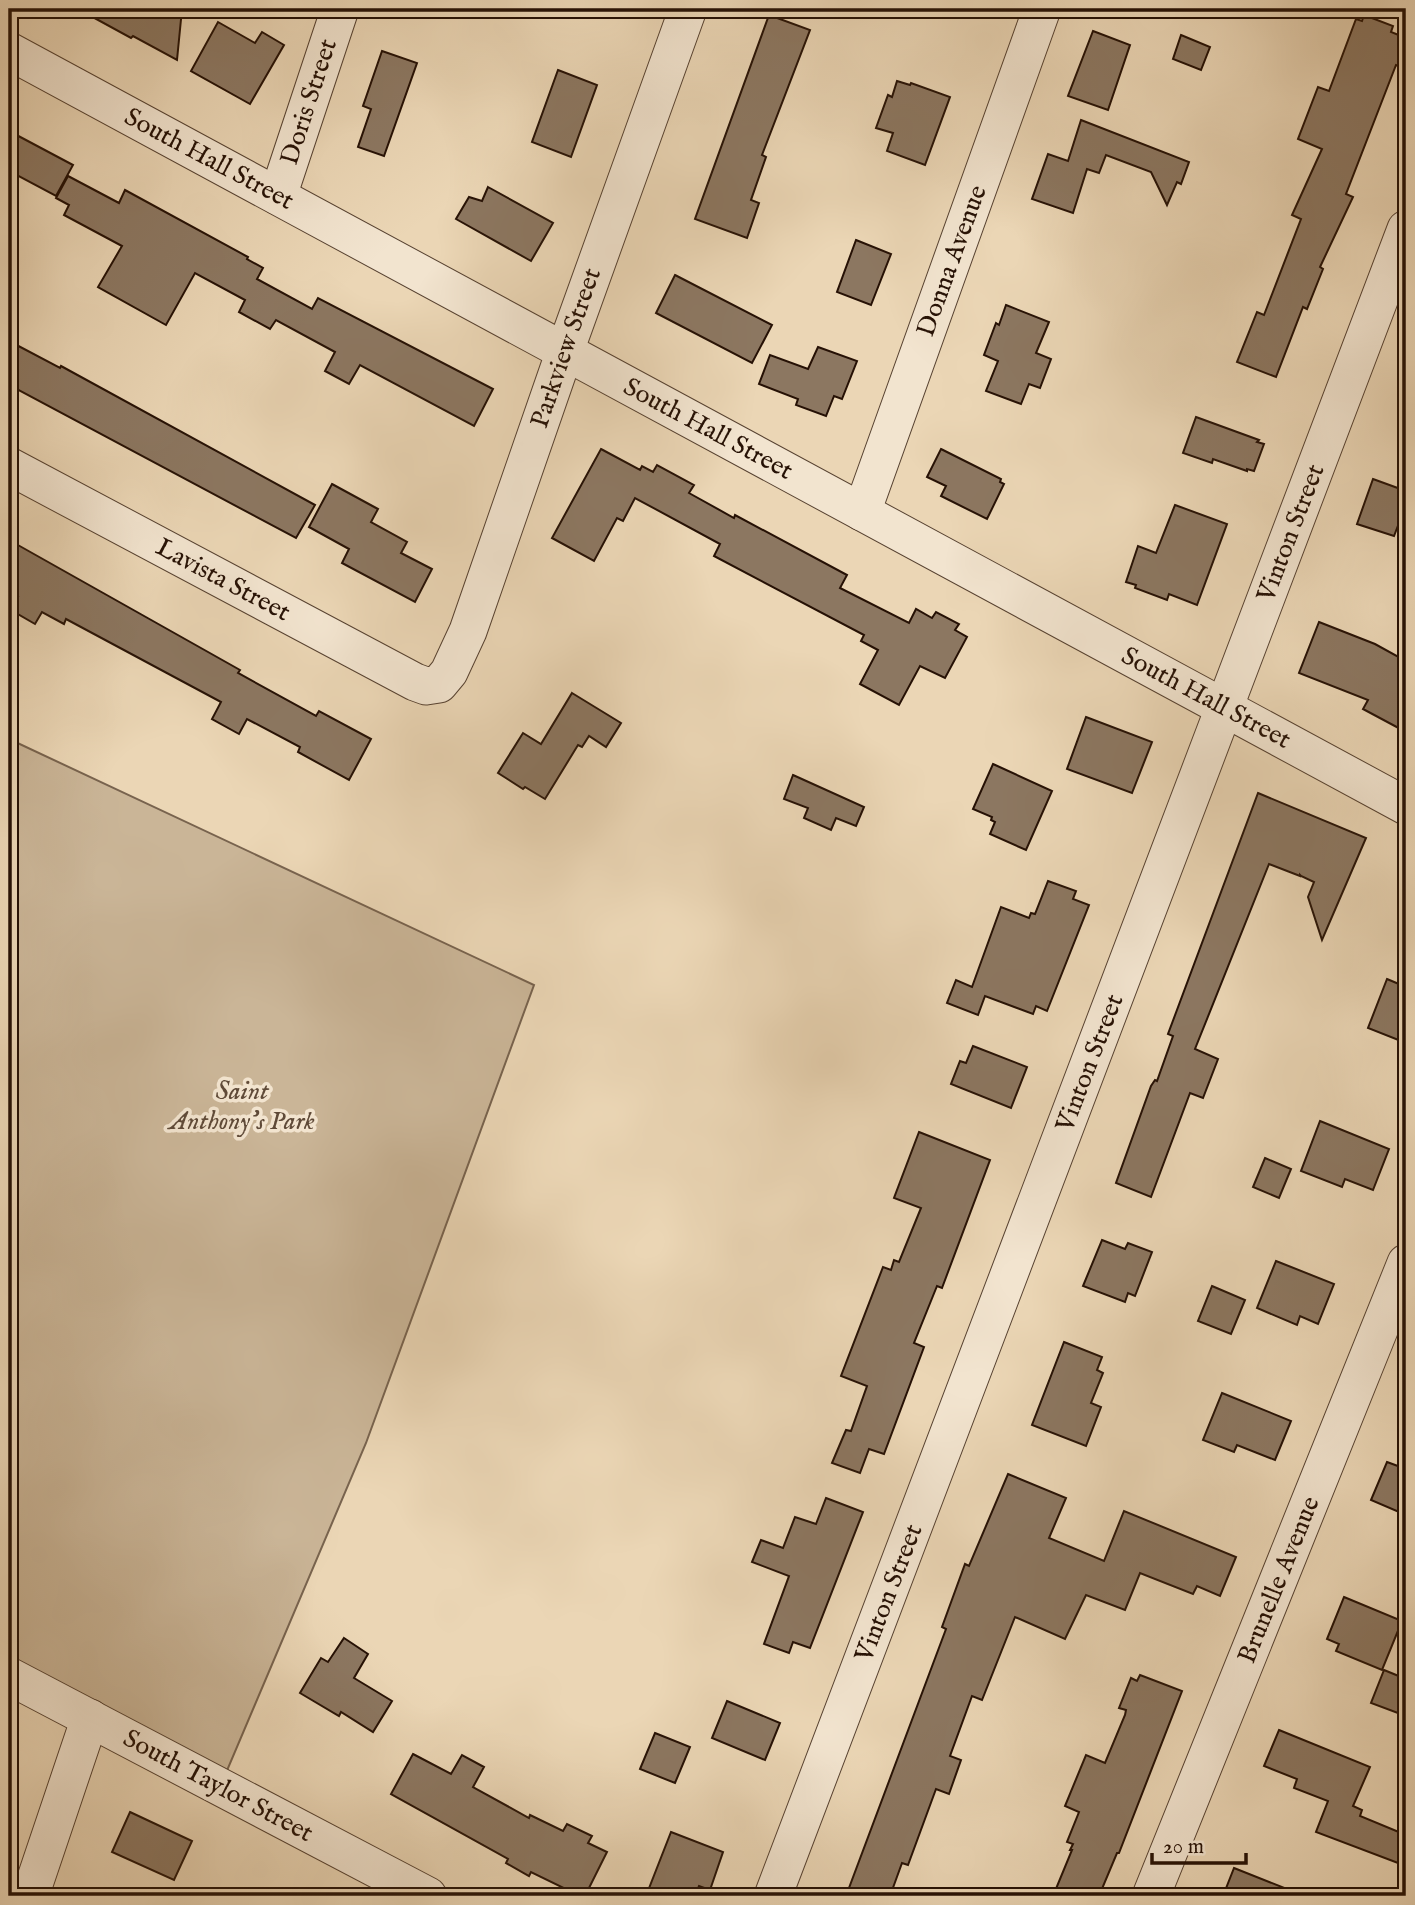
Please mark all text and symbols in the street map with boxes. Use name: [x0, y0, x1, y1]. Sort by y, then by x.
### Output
street label: Doris Street: [273, 35, 345, 169]
street label: South Hall Street: [119, 100, 299, 218]
street label: Donna Avenue: [909, 181, 995, 341]
street label: Parkview Street: [523, 264, 609, 432]
street label: South Hall Street: [618, 370, 798, 488]
street label: Vinton Street: [1249, 460, 1332, 607]
street label: Lavista Street: [150, 531, 296, 629]
street label: South Hall Street: [1116, 639, 1296, 757]
street label: Vinton Street: [1048, 990, 1131, 1137]
park label: Saint Anthony's Park: [166, 1075, 315, 1138]
street label: Brunelle Avenue: [1231, 1492, 1328, 1668]
street label: Vinton Street: [847, 1520, 930, 1667]
street label: South Taylor Street: [117, 1722, 319, 1850]
scale bar: [1152, 1821, 1247, 1865]
text: 20 m: [1163, 1834, 1204, 1861]

